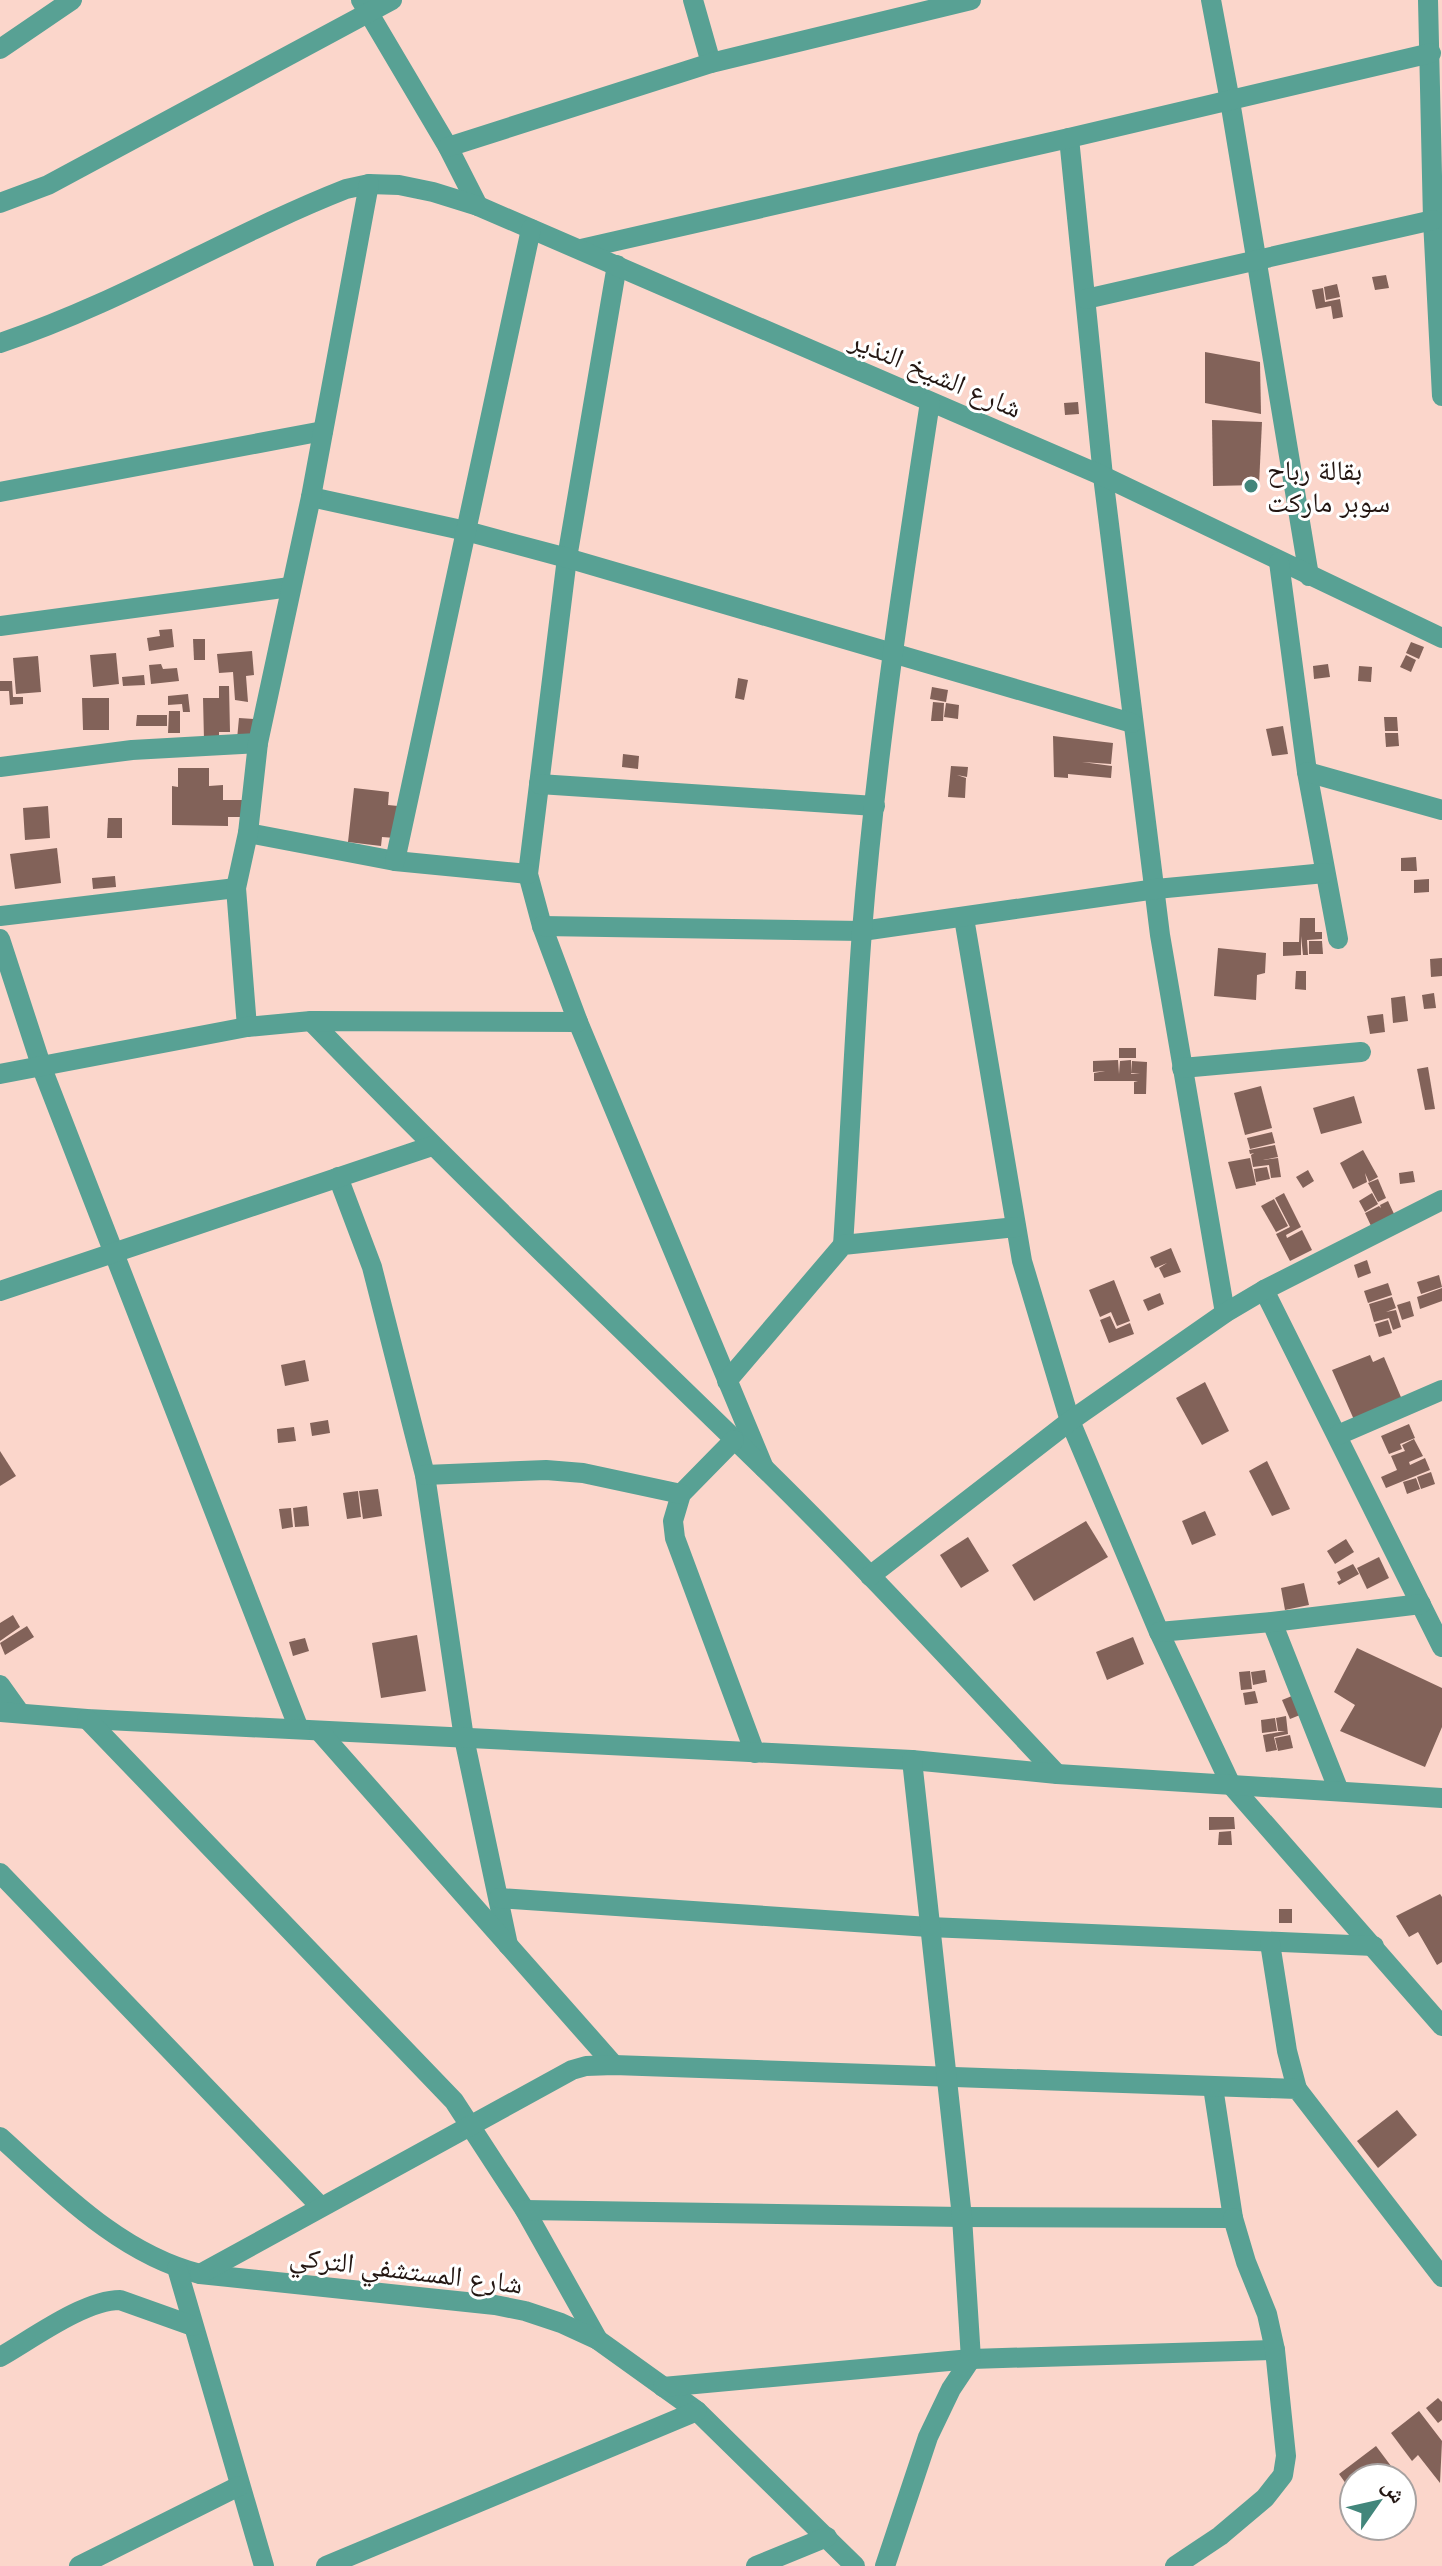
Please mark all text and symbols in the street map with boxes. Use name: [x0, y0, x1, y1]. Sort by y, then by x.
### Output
street label: شارع الشيخ النذير: [843, 320, 1028, 428]
place label: بقالة رباح سوبر ماركت: [1267, 451, 1390, 522]
marker: بقالة رباح سوبر ماركت: [1242, 477, 1260, 495]
street label: شارع المستشفي التركي: [287, 2236, 525, 2307]
north arrow: [1338, 2462, 1418, 2542]
text: ش: [1375, 2473, 1414, 2509]

